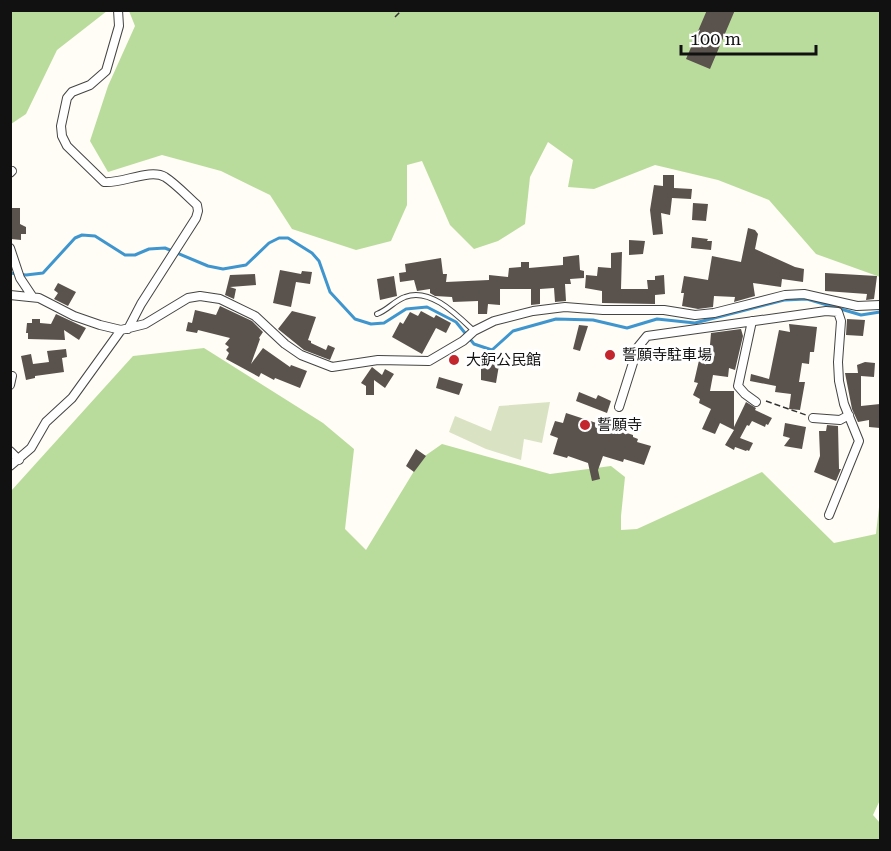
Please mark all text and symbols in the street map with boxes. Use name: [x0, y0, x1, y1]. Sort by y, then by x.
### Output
scale bar: [681, 18, 816, 56]
text: 100 m: [690, 28, 741, 49]
place label: 誓願寺駐車場: [622, 346, 712, 364]
marker: 誓願寺駐車場: [603, 348, 617, 362]
place label: 大鈩公民館: [466, 351, 541, 369]
marker: 大鈩公民館: [447, 353, 461, 367]
place label: 誓願寺: [597, 416, 642, 434]
marker: 誓願寺: [578, 418, 592, 432]

